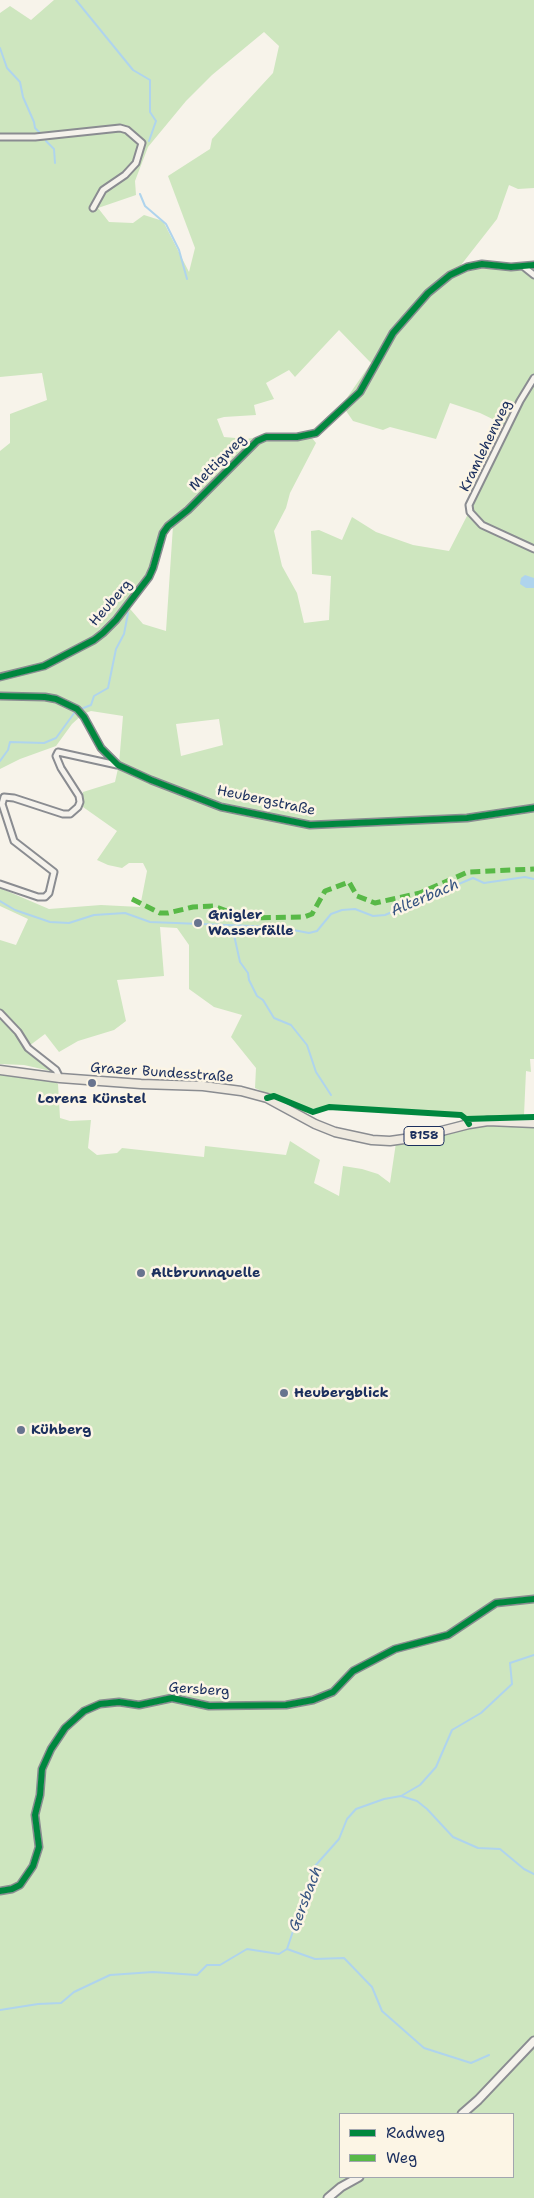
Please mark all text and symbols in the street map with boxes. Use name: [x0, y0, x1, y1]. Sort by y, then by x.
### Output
street label: Kramlehenweg: [457, 397, 515, 495]
street label: Mettigweg: [186, 431, 250, 495]
street label: Heuberg: [86, 576, 136, 630]
street label: Heubergstraße: [215, 782, 317, 820]
water label: Alterbach: [388, 876, 462, 920]
place label: Gnigler Wasserfälle: [208, 907, 294, 940]
marker: Gnigler Wasserfälle: [192, 917, 204, 929]
street label: Grazer Bundesstraße: [90, 1060, 234, 1086]
marker: Lorenz Künstel: [86, 1077, 98, 1089]
place label: Lorenz Künstel: [38, 1091, 146, 1107]
road number: B158: [404, 1126, 444, 1146]
place label: Altbrunnquelle: [151, 1265, 260, 1281]
marker: Altbrunnquelle: [135, 1267, 147, 1279]
place label: Heubergblick: [294, 1385, 389, 1401]
marker: Heubergblick: [278, 1387, 290, 1399]
place label: Kühberg: [31, 1422, 91, 1438]
marker: Kühberg: [15, 1424, 27, 1436]
street label: Gersberg: [168, 1679, 230, 1701]
water label: Gersbach: [285, 1864, 327, 1934]
legend: [339, 2113, 514, 2178]
text: Radweg: [386, 2123, 445, 2143]
text: Weg: [386, 2148, 417, 2168]

